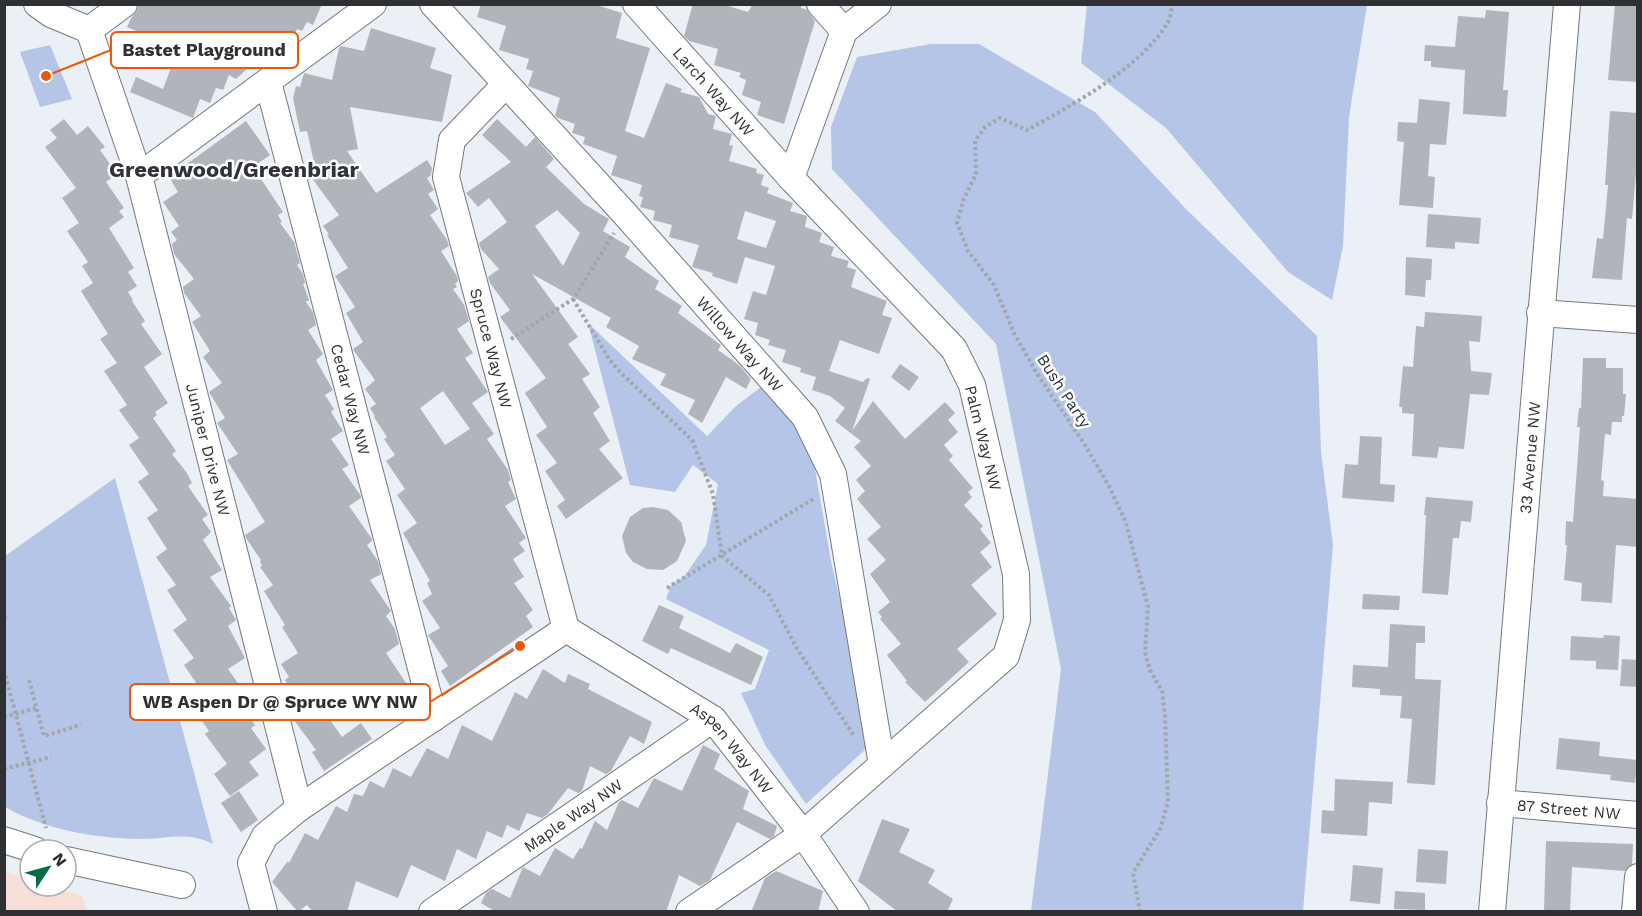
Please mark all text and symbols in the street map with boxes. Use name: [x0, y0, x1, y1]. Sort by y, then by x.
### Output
callout: Bastet Playground: [111, 32, 298, 68]
text: Bastet Playground: [122, 39, 286, 60]
street label: Larch Way NW: [669, 43, 758, 140]
district label: Greenwood/Greenbriar: [109, 157, 360, 182]
street label: Spruce Way NW: [466, 286, 517, 410]
street label: Willow Way NW: [693, 292, 787, 395]
street label: Cedar Way NW: [327, 342, 374, 457]
street label: Bush Party: [1033, 351, 1095, 432]
street label: Juniper Drive NW: [182, 381, 234, 518]
street label: Palm Way NW: [961, 383, 1005, 493]
street label: 33 Avenue NW: [1515, 401, 1544, 514]
callout: WB Aspen Dr @ Spruce WY NW: [130, 684, 430, 720]
text: WB Aspen Dr @ Spruce WY NW: [143, 691, 417, 712]
street label: Aspen Way NW: [687, 698, 777, 797]
street label: Maple Way NW: [520, 775, 626, 856]
street label: 87 Street NW: [1516, 795, 1621, 823]
north arrow: [18, 838, 78, 898]
text: N: [49, 849, 71, 870]

